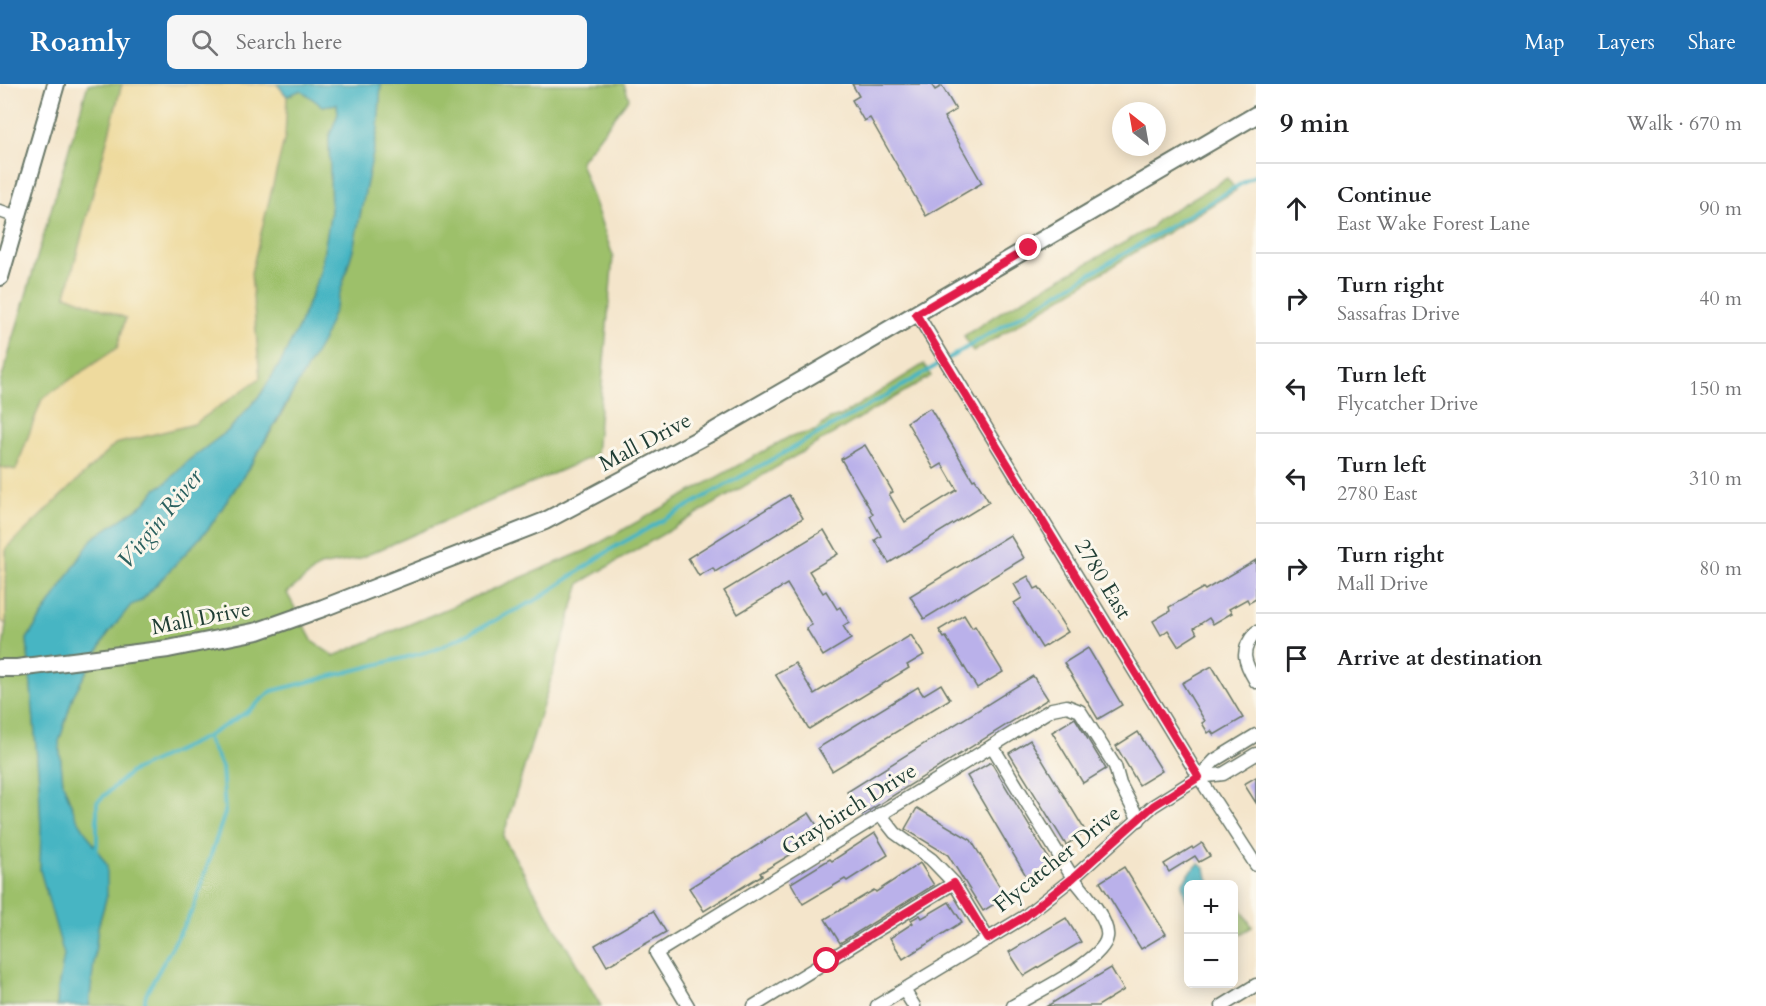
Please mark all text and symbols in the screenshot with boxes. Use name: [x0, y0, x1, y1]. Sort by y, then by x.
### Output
search box: [167, 15, 587, 69]
text: Roamly: [30, 23, 131, 61]
icon: search: [188, 26, 221, 59]
text: Search here: [236, 27, 342, 57]
text: Map: [1525, 28, 1565, 57]
text: Layers: [1598, 28, 1655, 57]
text: Share: [1688, 28, 1736, 57]
north arrow: [1112, 102, 1166, 156]
text: 9 min: [1280, 106, 1349, 141]
text: Walk · 670 m: [1627, 110, 1742, 137]
text: Continue: [1337, 180, 1432, 210]
icon: ahead: [1280, 192, 1313, 225]
text: 90 m: [1699, 195, 1742, 222]
text: East Wake Forest Lane: [1337, 210, 1530, 237]
route end: [1015, 234, 1041, 260]
text: Turn right: [1337, 270, 1444, 300]
icon: right: [1280, 282, 1313, 315]
text: 40 m: [1699, 285, 1742, 312]
text: Sassafras Drive: [1337, 300, 1460, 327]
text: Turn left: [1337, 360, 1426, 390]
icon: left: [1280, 372, 1313, 405]
text: 150 m: [1689, 375, 1742, 402]
text: Flycatcher Drive: [1337, 390, 1478, 417]
street label: Mall Drive: [594, 405, 696, 479]
text: Turn left: [1337, 450, 1426, 480]
water label: Virgin River: [110, 461, 211, 576]
icon: left: [1280, 462, 1313, 495]
text: 310 m: [1689, 465, 1742, 492]
text: 2780 East: [1337, 480, 1417, 507]
street label: 2780 East: [1067, 533, 1139, 625]
text: Turn right: [1337, 540, 1444, 570]
icon: right: [1280, 552, 1313, 585]
text: 80 m: [1699, 555, 1742, 582]
text: Mall Drive: [1337, 570, 1428, 597]
street label: Mall Drive: [149, 594, 253, 642]
icon: arrive: [1280, 642, 1313, 675]
text: Arrive at destination: [1337, 643, 1542, 673]
street label: Graybirch Drive: [776, 756, 922, 862]
street label: Flycatcher Drive: [987, 798, 1127, 920]
map controls: [1184, 880, 1238, 988]
button: +: [1184, 880, 1238, 934]
button: −: [1184, 934, 1238, 988]
route start: [813, 947, 839, 973]

